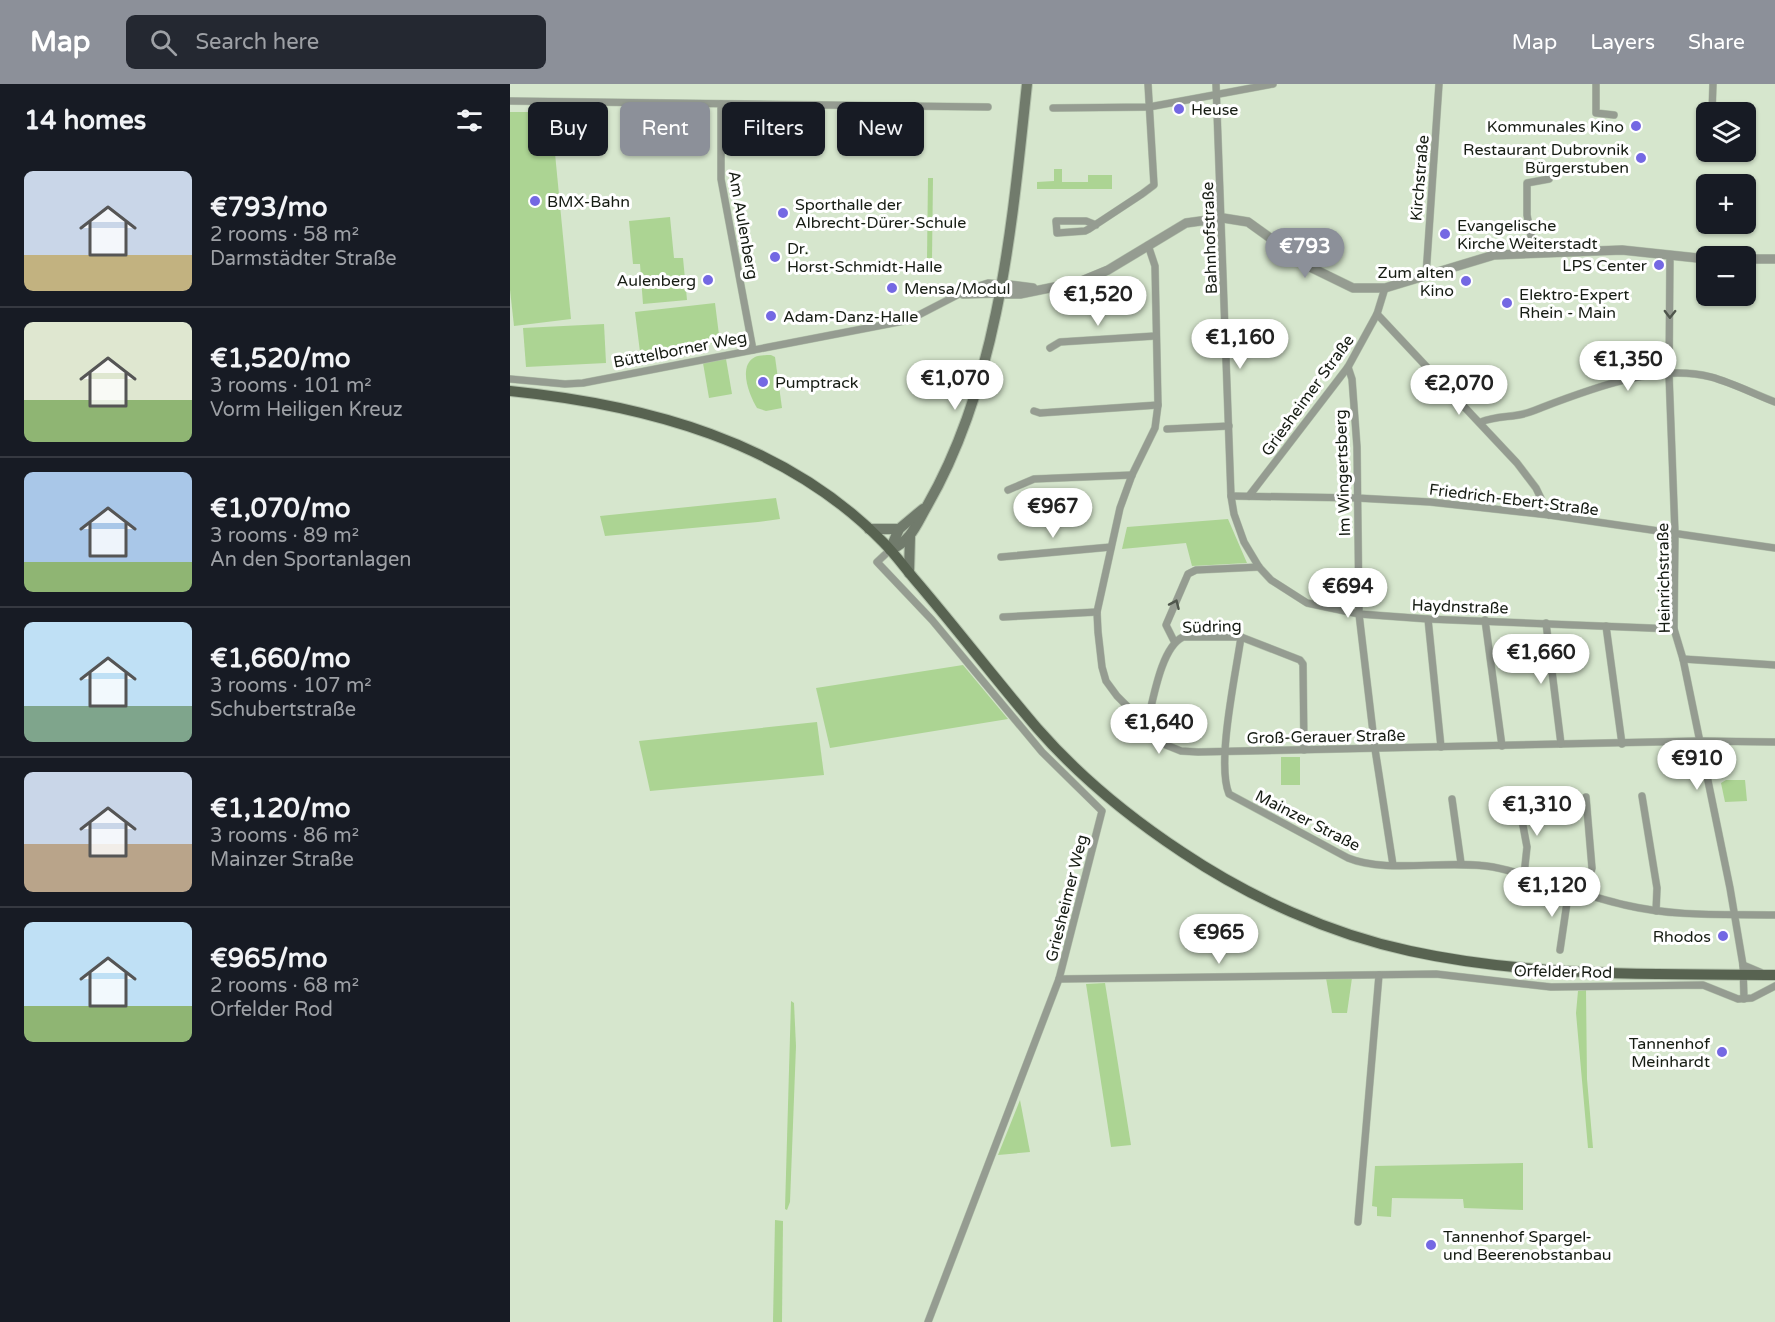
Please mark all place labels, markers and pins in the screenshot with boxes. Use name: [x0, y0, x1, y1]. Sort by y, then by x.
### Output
place label: Heuse: [1191, 100, 1238, 120]
marker: Heuse: [1172, 102, 1186, 116]
place label: Kommunales Kino: [1487, 117, 1624, 137]
marker: Kommunales Kino: [1629, 119, 1643, 133]
place label: Restaurant Dubrovnik Bürgerstuben: [1463, 140, 1629, 178]
marker: Restaurant Dubrovnik Bürgerstuben: [1634, 151, 1648, 165]
place label: BMX-Bahn: [547, 192, 630, 212]
marker: BMX-Bahn: [528, 194, 542, 208]
place label: Sporthalle der Albrecht-Dürer-Schule: [795, 195, 966, 233]
marker: Sporthalle der Albrecht-Dürer-Schule: [776, 206, 790, 220]
place label: Evangelische Kirche Weiterstadt: [1457, 216, 1598, 254]
marker: Evangelische Kirche Weiterstadt: [1438, 227, 1452, 241]
pin: €793: [1269, 228, 1341, 279]
place label: Dr. Horst-Schmidt-Halle: [787, 239, 942, 277]
marker: Dr. Horst-Schmidt-Halle: [768, 250, 782, 264]
place label: LPS Center: [1562, 256, 1648, 276]
marker: LPS Center: [1652, 258, 1666, 272]
place label: Zum alten Kino: [1377, 263, 1454, 301]
place label: Aulenberg: [617, 271, 696, 291]
marker: Aulenberg: [701, 273, 715, 287]
marker: Zum alten Kino: [1459, 274, 1473, 288]
pin: €1,520: [1049, 276, 1147, 327]
place label: Mensa/Modul: [904, 279, 1011, 299]
marker: Mensa/Modul: [885, 281, 899, 295]
place label: Elektro-Expert Rhein - Main: [1519, 285, 1629, 323]
marker: Elektro-Expert Rhein - Main: [1500, 296, 1514, 310]
place label: Adam-Danz-Halle: [783, 307, 918, 327]
marker: Adam-Danz-Halle: [764, 309, 778, 323]
pin: €1,160: [1191, 319, 1289, 370]
pin: €1,350: [1579, 341, 1677, 392]
pin: €1,070: [906, 360, 1004, 411]
pin: €2,070: [1410, 365, 1508, 416]
place label: Pumptrack: [775, 373, 859, 393]
marker: Pumptrack: [756, 375, 770, 389]
pin: €967: [1017, 488, 1089, 539]
pin: €694: [1312, 568, 1384, 619]
pin: €1,660: [1492, 634, 1590, 685]
pin: €1,640: [1110, 704, 1208, 755]
pin: €910: [1661, 740, 1733, 791]
pin: €1,310: [1488, 786, 1586, 837]
pin: €1,120: [1503, 867, 1601, 918]
pin: €965: [1183, 914, 1255, 965]
place label: Rhodos: [1653, 927, 1711, 947]
marker: Rhodos: [1716, 929, 1730, 943]
place label: Tannenhof Meinhardt: [1629, 1034, 1711, 1072]
marker: Tannenhof Meinhardt: [1715, 1045, 1729, 1059]
place label: Tannenhof Spargel- und Beerenobstanbau: [1443, 1227, 1612, 1265]
marker: Tannenhof Spargel- und Beerenobstanbau: [1424, 1238, 1438, 1252]

